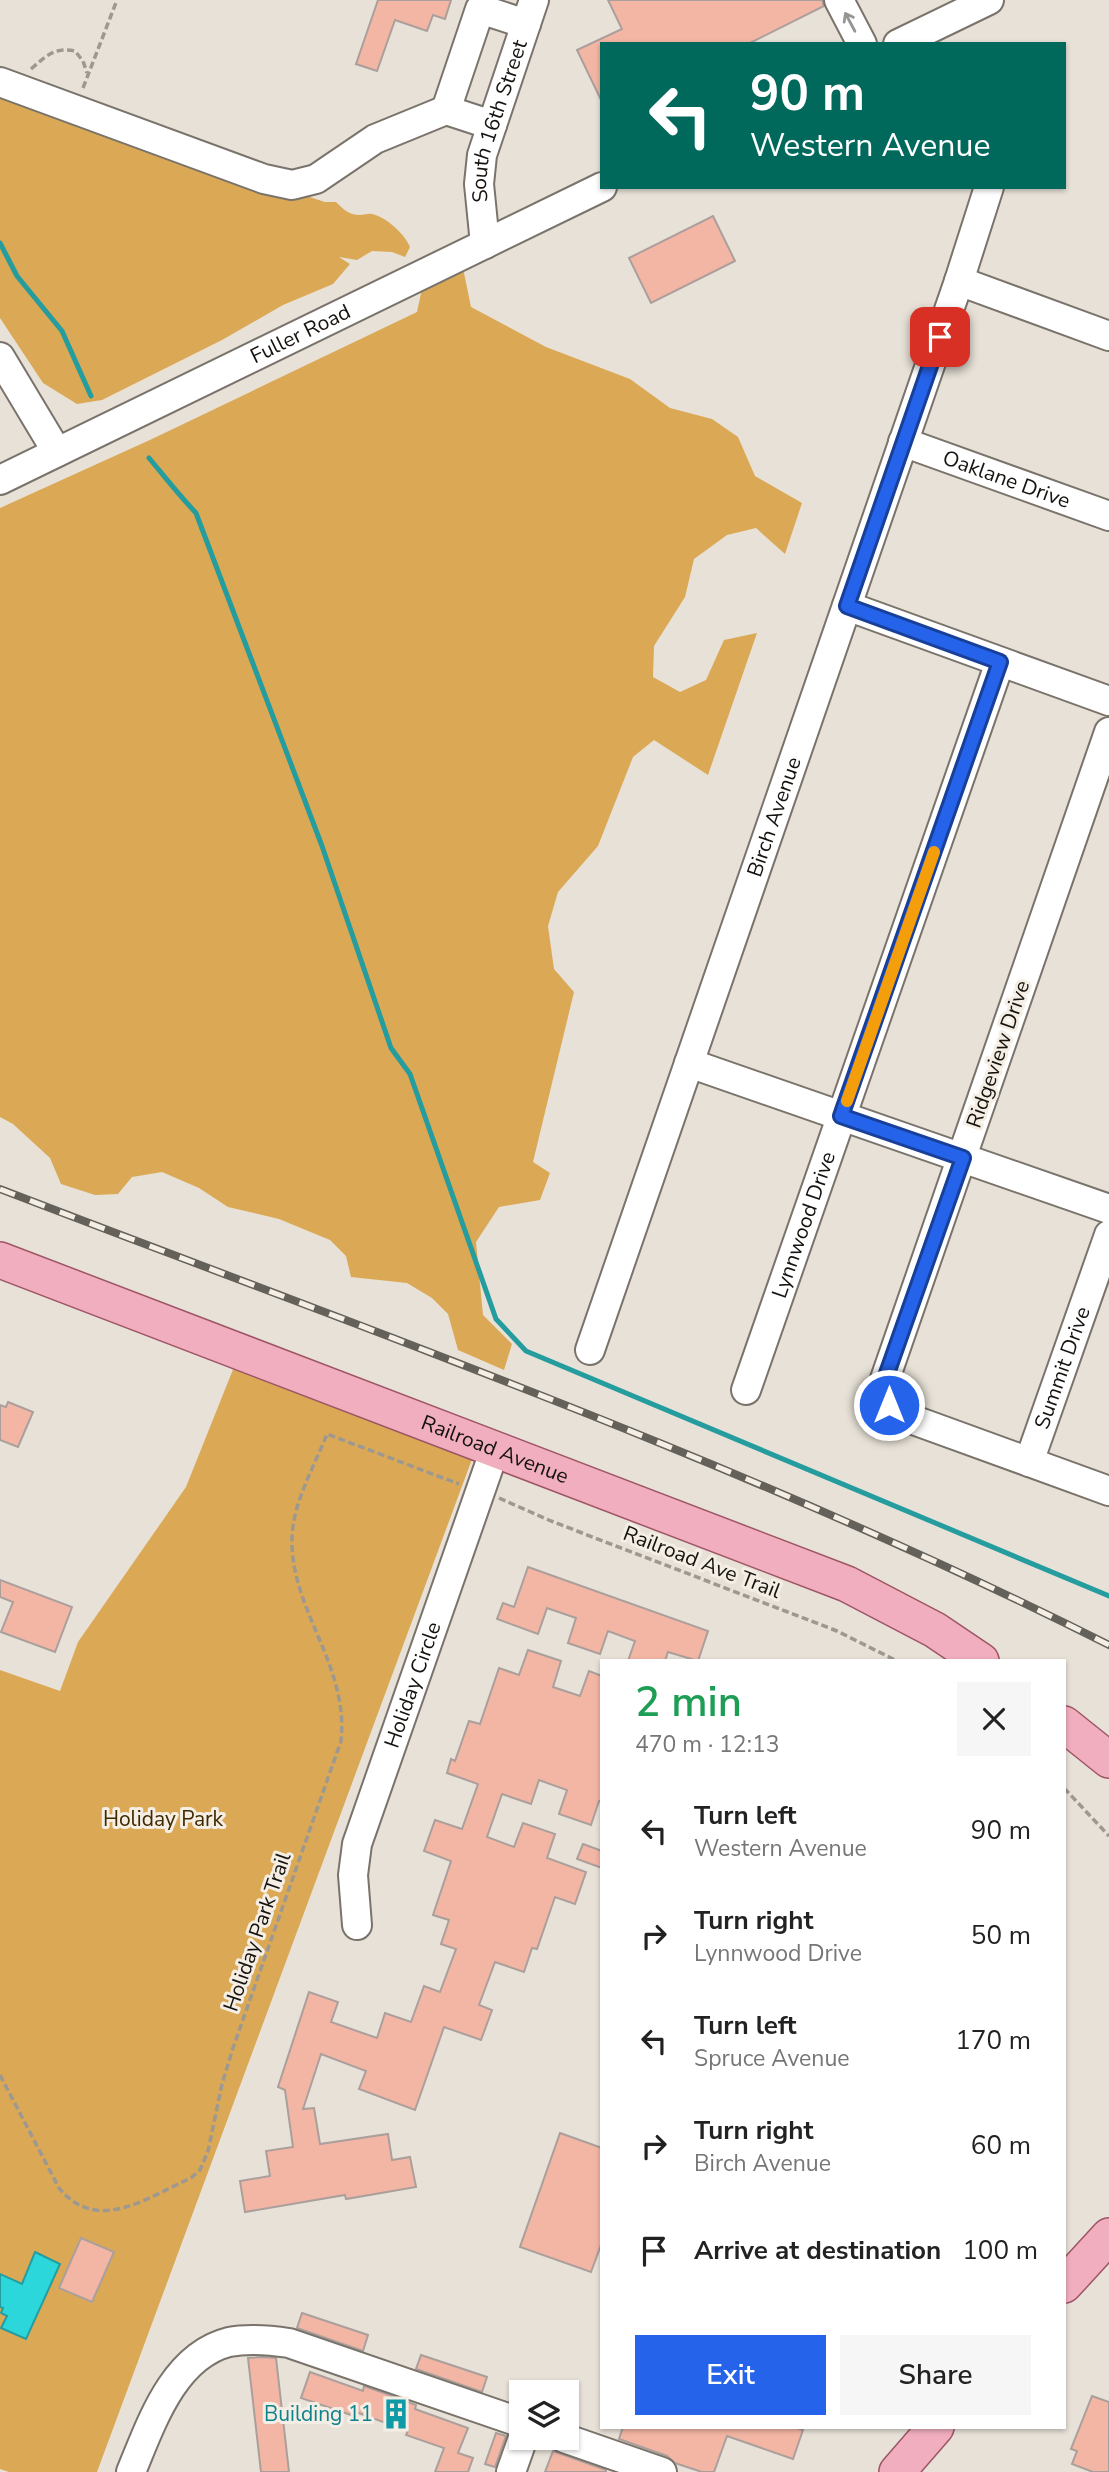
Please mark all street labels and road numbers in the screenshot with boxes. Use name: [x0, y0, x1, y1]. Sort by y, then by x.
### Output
street label: South 16th Street: [465, 35, 534, 204]
street label: Fuller Road: [245, 298, 355, 370]
street label: Oaklane Drive: [939, 443, 1074, 515]
street label: Birch Avenue: [740, 753, 808, 881]
street label: Ridgeview Drive: [960, 977, 1036, 1131]
street label: Lynnwood Drive: [765, 1148, 842, 1302]
street label: Summit Drive: [1028, 1303, 1097, 1433]
street label: Railroad Avenue: [417, 1408, 573, 1490]
street label: Railroad Ave Trail: [619, 1519, 786, 1605]
street label: Holiday Circle: [378, 1618, 448, 1752]
street label: Holiday Park Trail: [217, 1848, 298, 2015]

